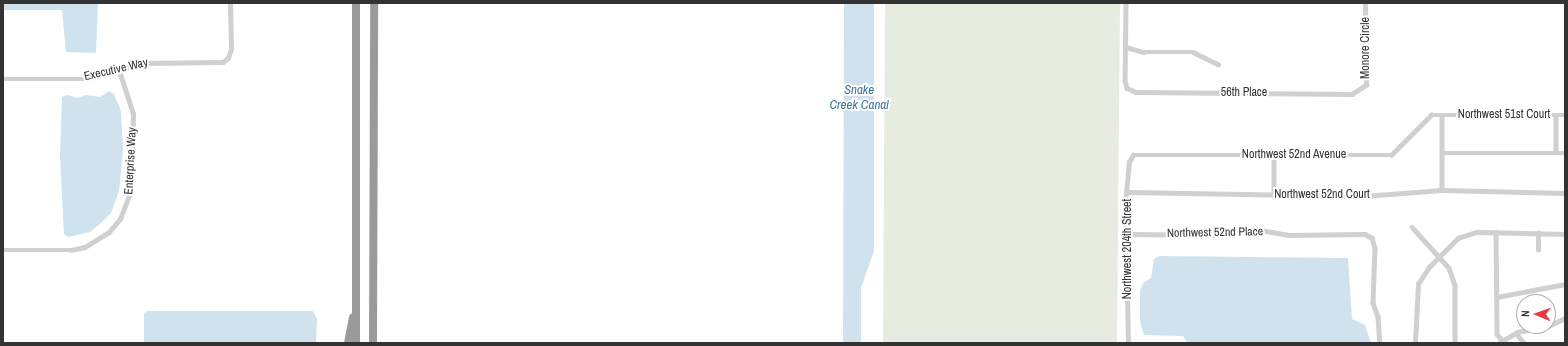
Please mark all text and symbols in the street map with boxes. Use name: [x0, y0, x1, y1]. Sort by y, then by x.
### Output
street label: Monore Circle: [1359, 17, 1373, 79]
street label: Executive Way: [83, 56, 149, 84]
water label: Snake Creek Canal: [829, 83, 889, 114]
street label: 56th Place: [1221, 86, 1267, 100]
street label: Northwest 51st Court: [1458, 108, 1550, 122]
street label: Enterprise Way: [122, 127, 140, 195]
street label: Northwest 52nd Avenue: [1242, 148, 1346, 162]
street label: Northwest 52nd Court: [1274, 188, 1370, 202]
street label: Northwest 204th Street: [1121, 199, 1135, 299]
street label: Northwest 52nd Place: [1167, 225, 1263, 241]
north arrow: [1516, 294, 1556, 334]
text: N: [1518, 310, 1532, 317]

